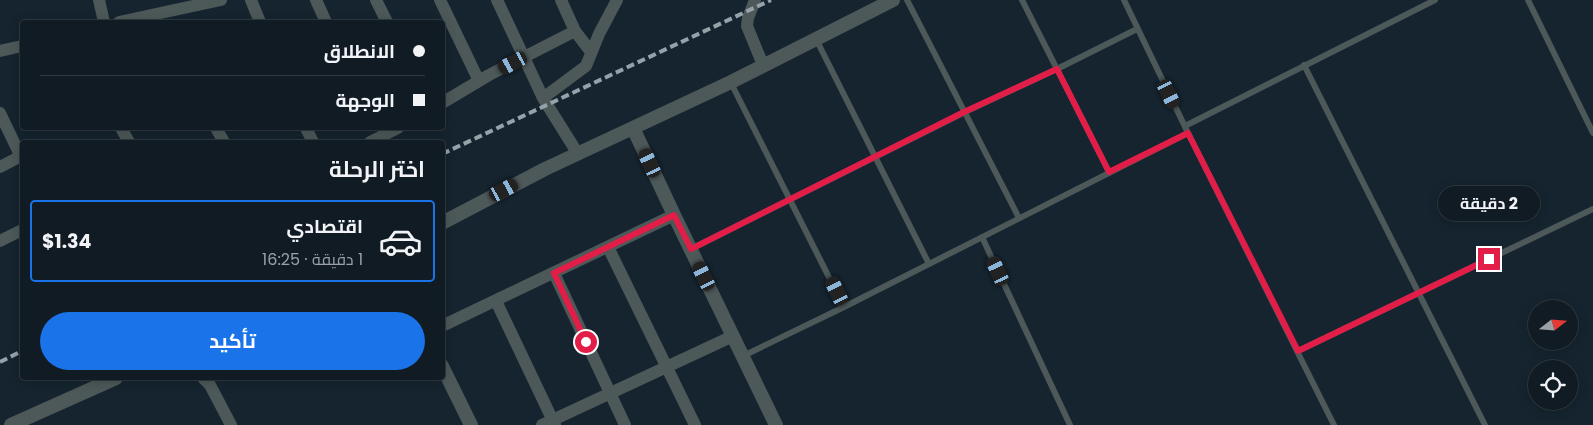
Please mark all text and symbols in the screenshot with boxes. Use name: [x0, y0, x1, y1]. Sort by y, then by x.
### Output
text: الانطلاق: [324, 38, 395, 65]
car: [496, 49, 529, 77]
car: [1155, 77, 1182, 111]
text: الوجهة: [335, 87, 395, 114]
car: [636, 146, 663, 180]
text: اختر الرحلة: [329, 154, 425, 185]
car: [487, 176, 520, 204]
callout: 2 دقيقة: [1438, 186, 1540, 222]
text: 2 دقيقة: [1460, 192, 1518, 215]
text: اقتصادي: [287, 213, 363, 240]
icon: car: [378, 219, 423, 264]
text: $1.34: [42, 228, 91, 255]
text: 1 دقيقة · 16:25: [262, 248, 363, 271]
route end: [1478, 248, 1500, 270]
car: [984, 254, 1011, 288]
car: [690, 259, 717, 293]
car: [823, 274, 850, 308]
north arrow: [1528, 300, 1578, 350]
map controls: [1528, 300, 1578, 410]
button: تأكيد: [40, 312, 425, 370]
route start: [575, 331, 597, 353]
button: locate: [1528, 360, 1578, 410]

